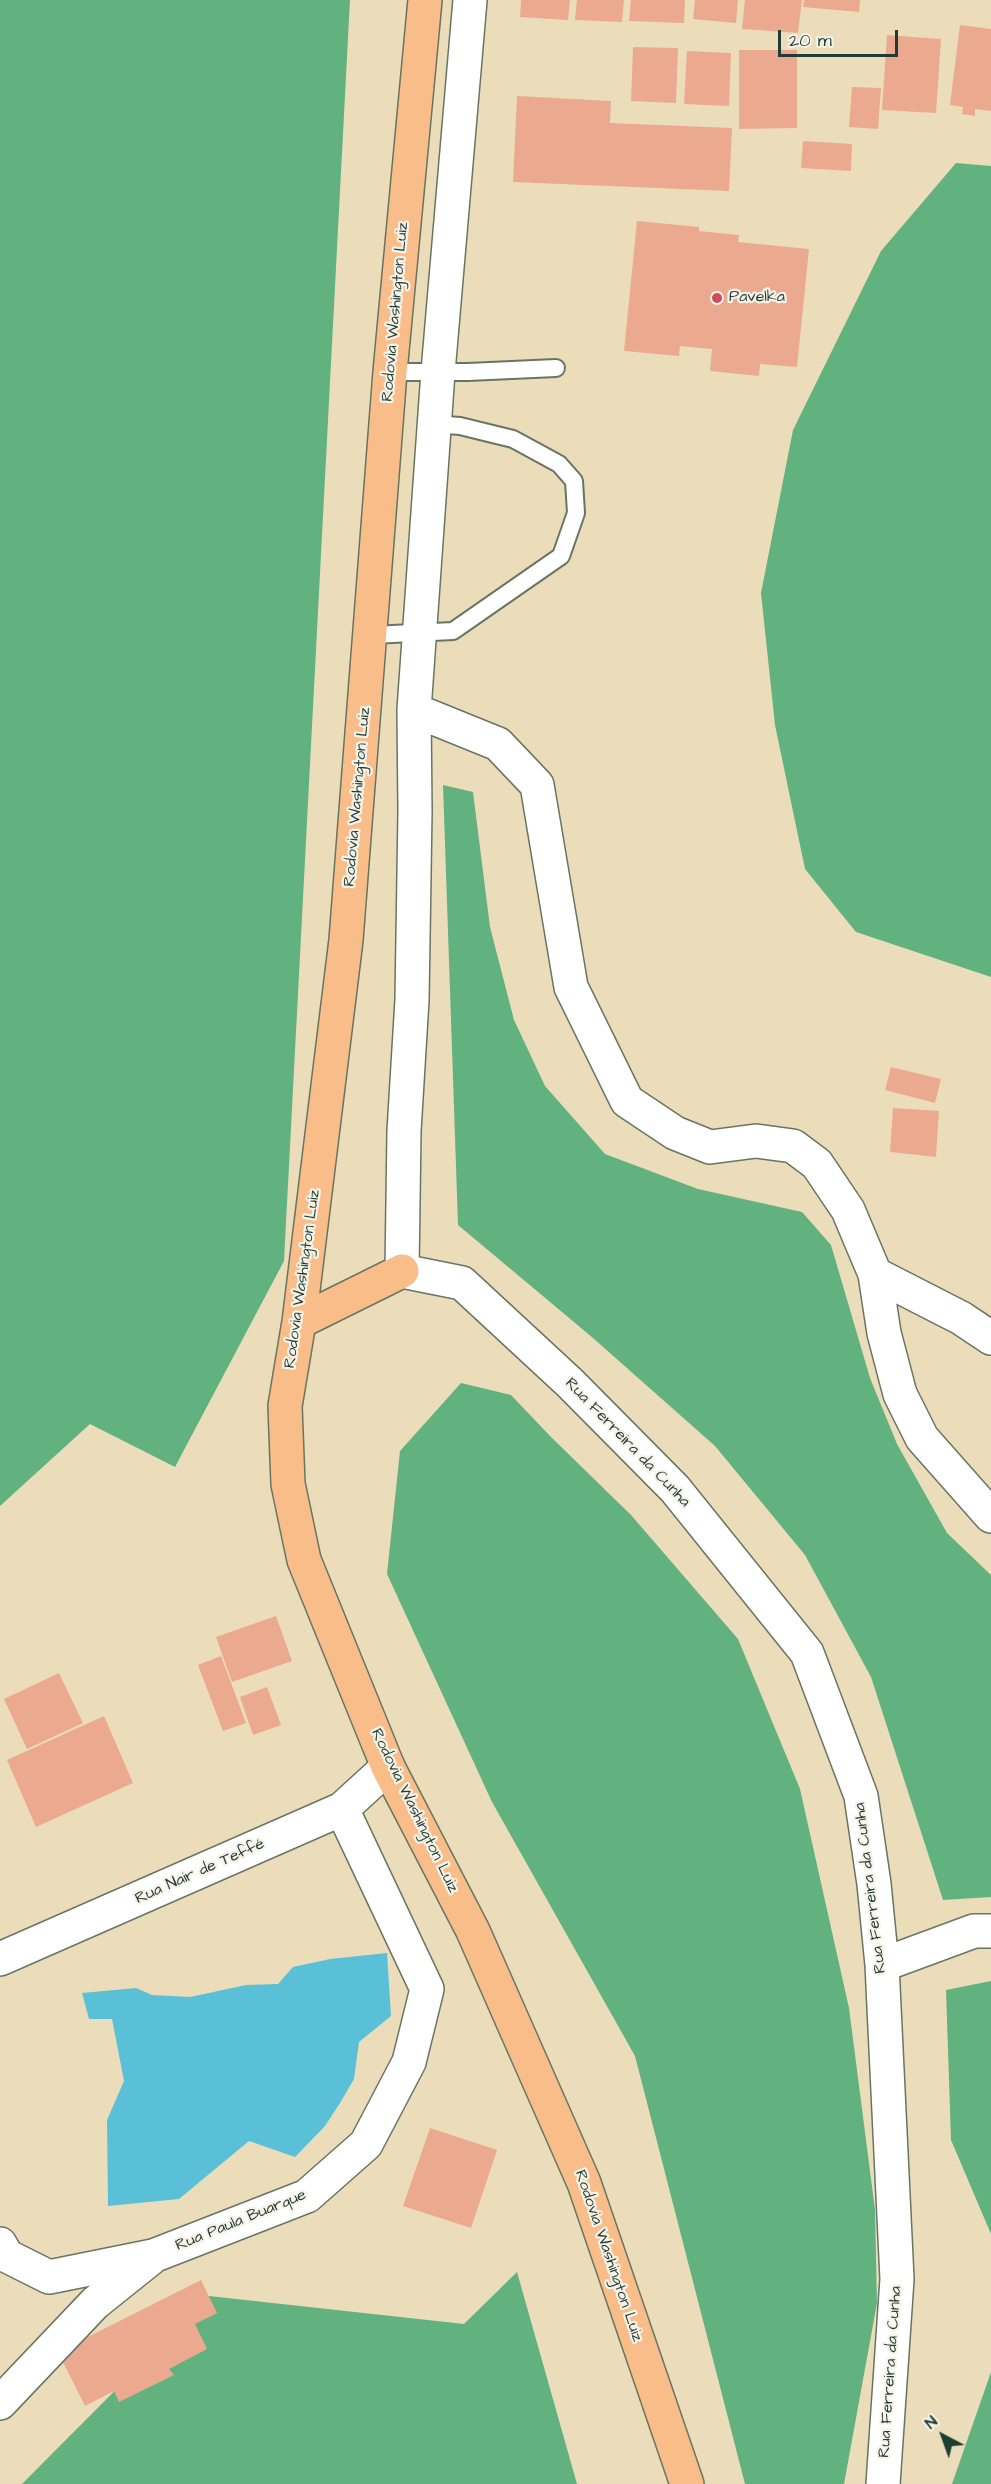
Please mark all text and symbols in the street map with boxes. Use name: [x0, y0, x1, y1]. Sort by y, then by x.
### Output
scale bar: [781, 18, 901, 56]
text: 20 m: [789, 28, 832, 53]
street label: Rodovia Washington Luiz: [379, 221, 413, 403]
place label: Pavelka: [729, 288, 785, 308]
marker: Pavelka: [710, 291, 724, 305]
street label: Rodovia Washington Luiz: [341, 706, 375, 888]
street label: Rodovia Washington Luiz: [281, 1188, 325, 1370]
street label: Rua Ferreira da Cunha: [560, 1374, 694, 1512]
street label: Rodovia Washington Luiz: [366, 1726, 462, 1896]
street label: Rua Ferreira da Cunha: [851, 1801, 891, 1975]
street label: Rua Nair de Teffé: [132, 1835, 268, 1909]
street label: Rodovia Washington Luiz: [570, 2168, 646, 2344]
street label: Rua Paula Buarque: [173, 2186, 309, 2256]
street label: Rua Ferreira da Cunha: [875, 2285, 907, 2459]
north arrow: [913, 2406, 973, 2466]
text: N: [920, 2411, 942, 2434]

